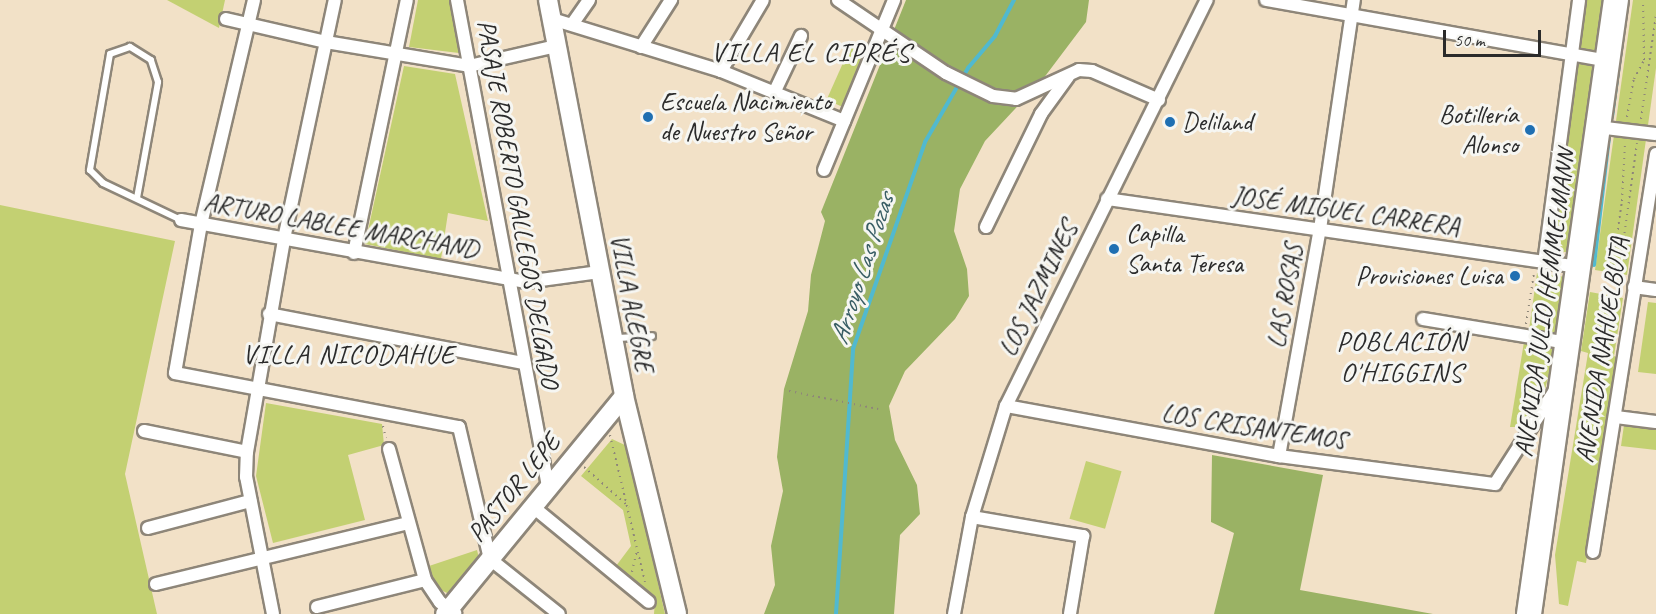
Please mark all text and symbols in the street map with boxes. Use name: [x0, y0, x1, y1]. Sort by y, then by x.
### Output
scale bar: [1446, 18, 1544, 56]
street label: PASAJE ROBERTO GALLEGOS DELGADO: [470, 19, 566, 389]
text: 50 m: [1454, 29, 1485, 51]
district label: VILLA EL CIPRÉS: [712, 37, 910, 69]
place label: Escuela Nacimiento de Nuestro Señor: [660, 86, 831, 148]
place label: Botillería Alonso: [1439, 99, 1518, 160]
place label: Deliland: [1182, 106, 1252, 138]
marker: Escuela Nacimiento de Nuestro Señor: [641, 110, 655, 124]
marker: Deliland: [1163, 115, 1177, 129]
marker: Botillería Alonso: [1523, 123, 1537, 137]
street label: AVENIDA JULIO HEMMELMANN: [1508, 147, 1582, 459]
street label: JOSÉ MIGUEL CARRERA: [1230, 180, 1462, 242]
street label: ARTURO LABLEE MARCHAND: [201, 187, 481, 265]
water label: Arroyo Las Pozas: [822, 190, 902, 348]
street label: LOS JAZMINES: [992, 216, 1084, 362]
place label: Capilla Santa Teresa: [1126, 218, 1242, 280]
street label: VILLA ALEGRE: [603, 232, 661, 374]
street label: AVENIDA NAHUELBUTA: [1569, 235, 1635, 465]
street label: LAS ROSAS: [1260, 241, 1310, 351]
marker: Capilla Santa Teresa: [1107, 242, 1121, 256]
place label: Provisiones Luisa: [1357, 260, 1503, 292]
marker: Provisiones Luisa: [1508, 269, 1522, 283]
district label: POBLACIÓN O'HIGGINS: [1337, 325, 1467, 388]
district label: VILLA NICODAHUE: [243, 339, 455, 371]
street label: LOS CRISANTEMOS: [1159, 397, 1349, 457]
street label: PASTOR LEPE: [460, 427, 568, 549]

